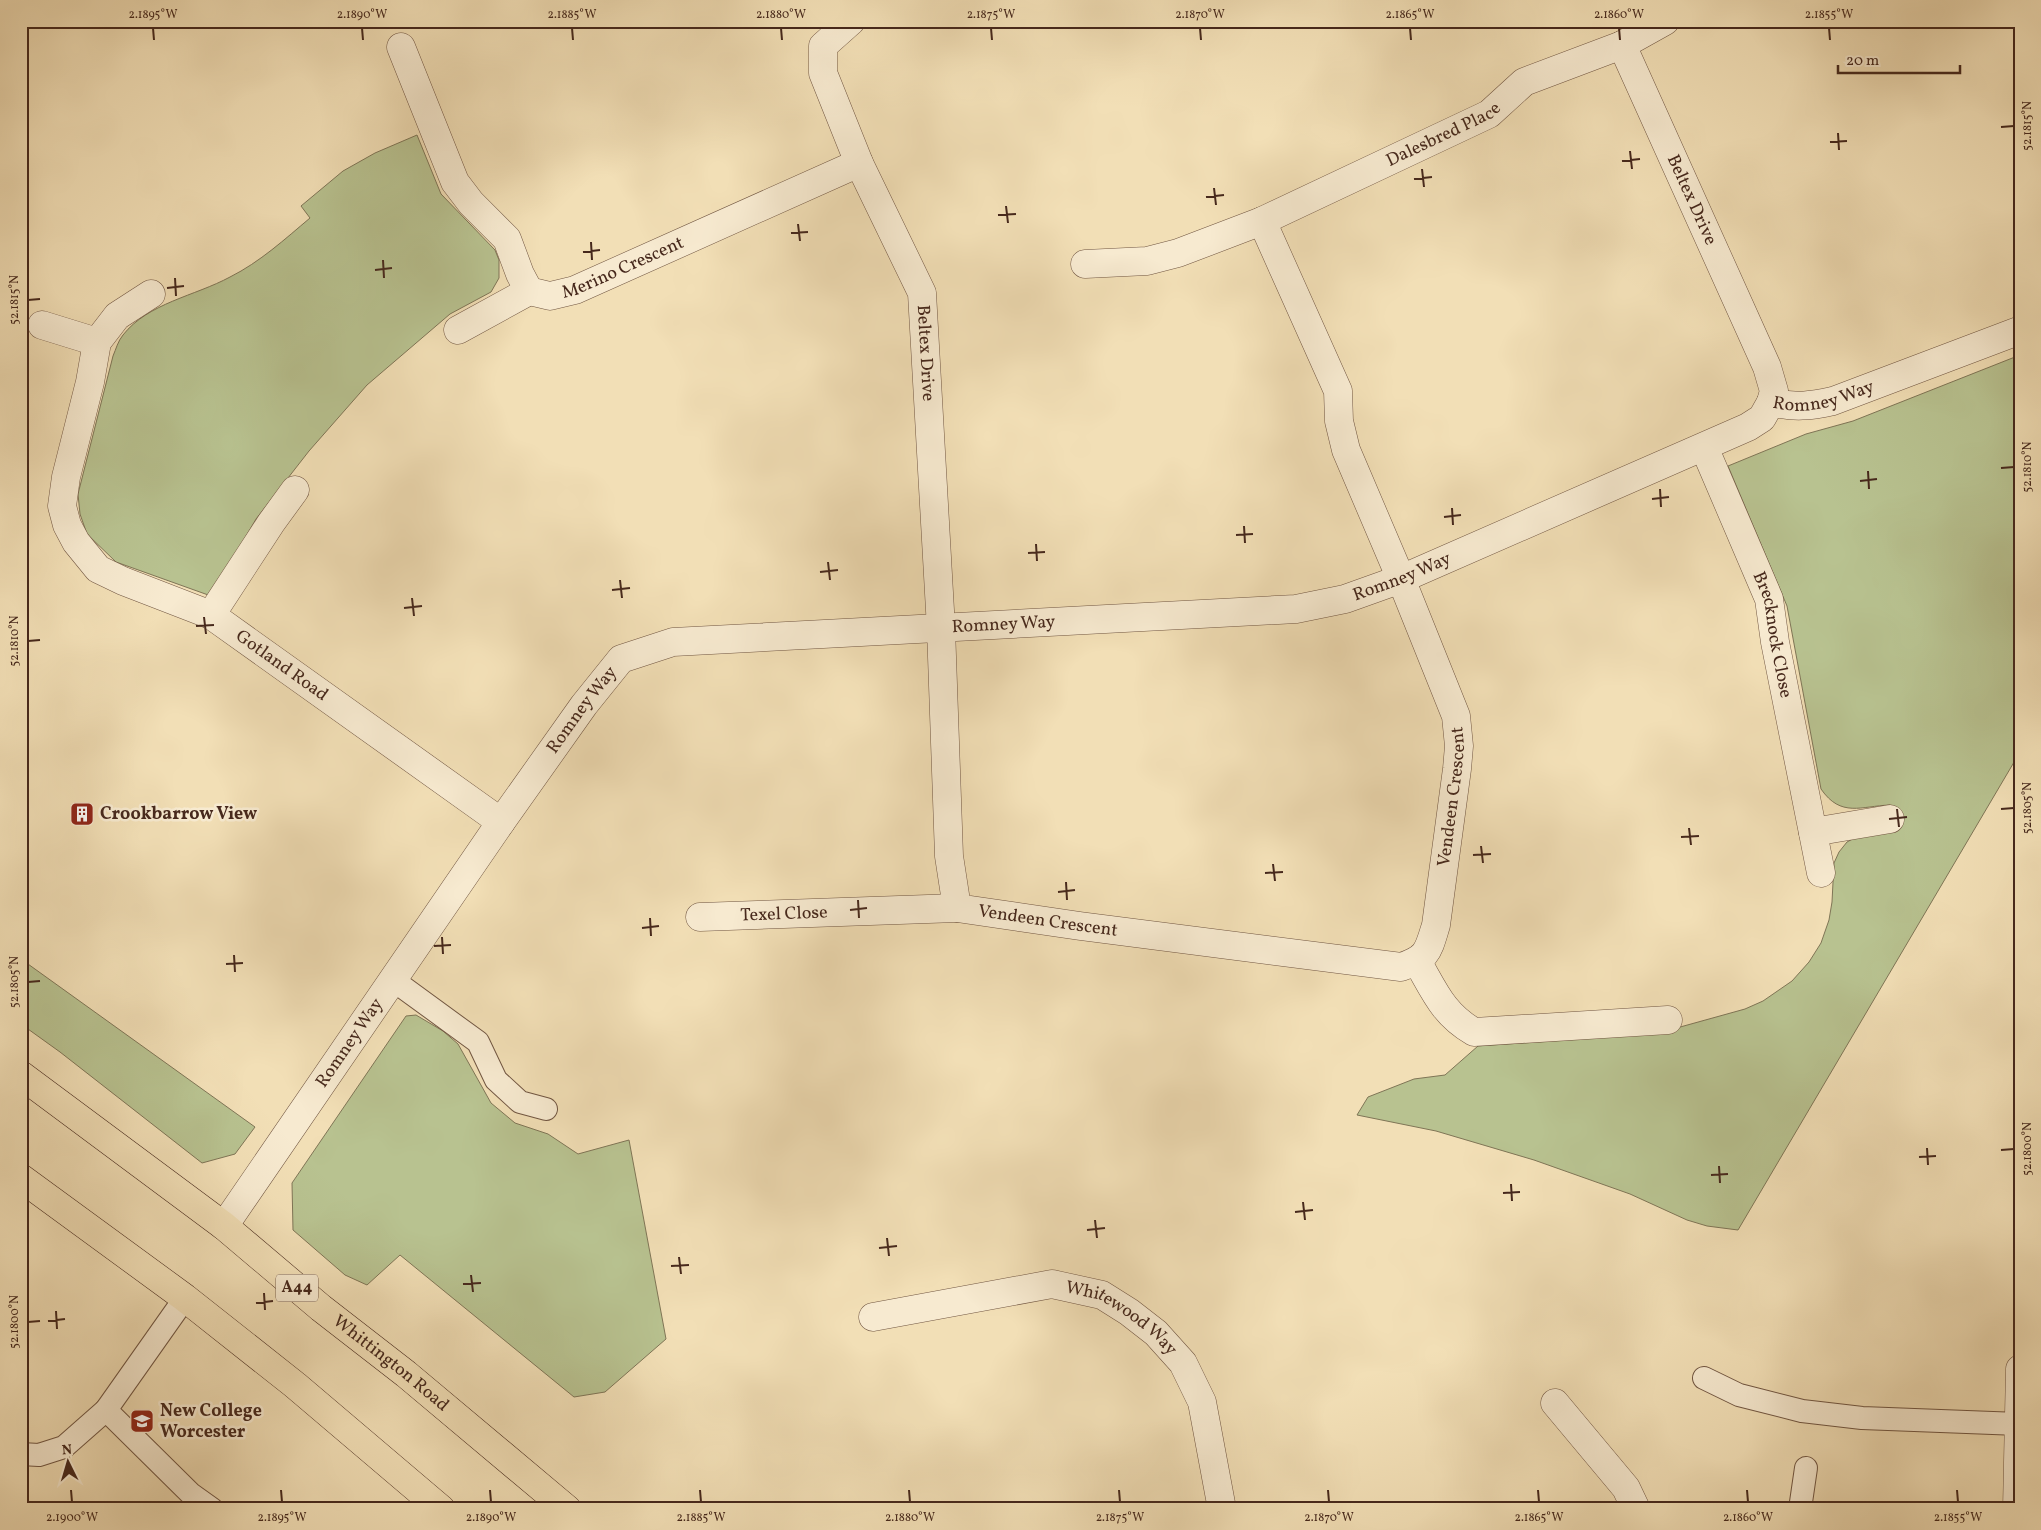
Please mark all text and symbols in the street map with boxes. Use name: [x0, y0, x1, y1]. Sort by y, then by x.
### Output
text: 2.1895°W: [128, 7, 178, 23]
text: 2.1890°W: [337, 7, 387, 23]
text: 2.1885°W: [548, 7, 596, 23]
text: 2.1880°W: [756, 7, 806, 23]
text: 2.1875°W: [967, 7, 1015, 23]
text: 2.1870°W: [1175, 7, 1225, 23]
text: 2.1865°W: [1386, 7, 1435, 23]
text: 2.1860°W: [1594, 7, 1644, 23]
text: 2.1855°W: [1805, 7, 1853, 23]
scale bar: [1838, 42, 1961, 74]
text: 20 m: [1846, 51, 1879, 72]
street label: Dalesbred Place: [1382, 96, 1507, 173]
text: 52.1815°N: [2020, 101, 2036, 151]
street label: Beltex Drive: [1660, 151, 1723, 249]
street label: Merino Crescent: [559, 230, 688, 305]
text: 52.1815°N: [7, 275, 23, 325]
street label: Beltex Drive: [910, 304, 941, 402]
street label: Romney Way: [1771, 374, 1878, 418]
text: 52.1810°N: [2020, 441, 2036, 492]
street label: Romney Way: [1349, 546, 1455, 608]
street label: Brecknock Close: [1746, 568, 1798, 700]
street label: Romney Way: [951, 609, 1056, 640]
text: 52.1810°N: [7, 615, 23, 666]
street label: Gotland Road: [230, 624, 333, 707]
street label: Romney Way: [541, 661, 623, 759]
street label: Vendeen Crescent: [1431, 726, 1472, 868]
text: 52.1805°N: [2020, 782, 2036, 834]
building icon: Crookbarrow View: [69, 801, 95, 827]
place label: Crookbarrow View: [100, 802, 257, 827]
street label: Vendeen Crescent: [976, 899, 1119, 943]
street label: Texel Close: [740, 900, 828, 928]
text: 52.1805°N: [7, 956, 23, 1008]
street label: Romney Way: [310, 993, 389, 1093]
text: 52.1800°N: [2020, 1122, 2036, 1176]
road number: A44: [276, 1275, 318, 1302]
street label: Whitewood Way: [1063, 1275, 1183, 1361]
text: 52.1800°N: [7, 1295, 23, 1349]
street label: Whittington Road: [327, 1309, 454, 1417]
place label: New College Worcester: [160, 1399, 262, 1445]
school or university icon: New College Worcester: [129, 1408, 155, 1434]
north arrow: [42, 1438, 92, 1488]
text: N: [61, 1441, 73, 1460]
text: 2.1900°W: [46, 1510, 98, 1526]
text: 2.1895°W: [257, 1510, 307, 1526]
text: 2.1890°W: [466, 1510, 516, 1526]
text: 2.1885°W: [677, 1510, 725, 1526]
text: 2.1880°W: [885, 1510, 935, 1526]
text: 2.1875°W: [1096, 1510, 1144, 1526]
text: 2.1870°W: [1304, 1510, 1354, 1526]
text: 2.1865°W: [1515, 1510, 1564, 1526]
text: 2.1860°W: [1723, 1510, 1773, 1526]
text: 2.1855°W: [1934, 1510, 1982, 1526]

